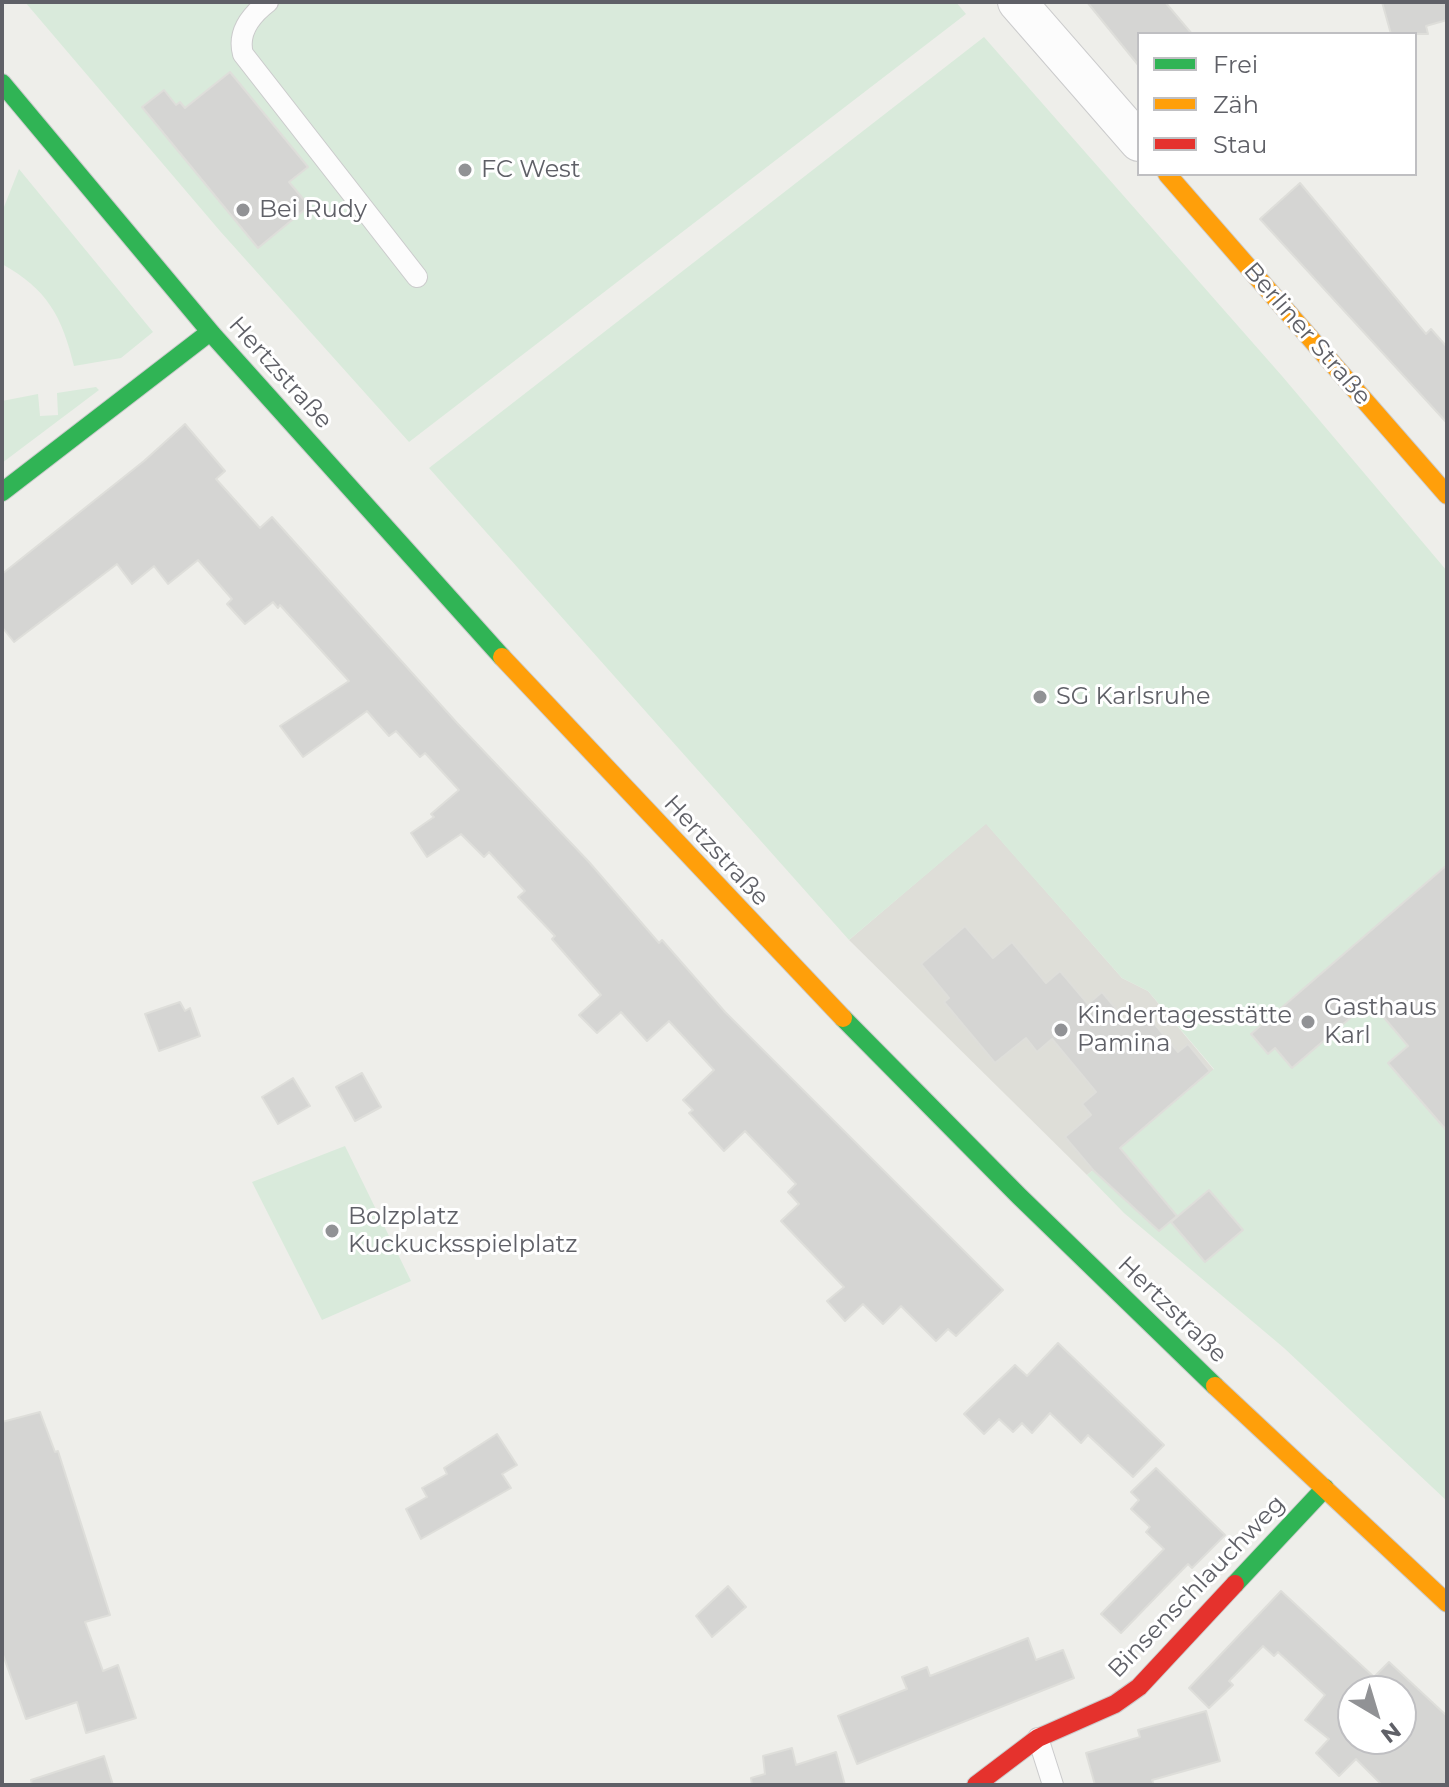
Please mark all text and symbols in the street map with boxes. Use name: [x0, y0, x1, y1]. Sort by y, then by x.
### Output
legend: [1137, 32, 1417, 176]
text: Frei: [1213, 50, 1258, 79]
text: Zäh: [1213, 90, 1259, 119]
text: Stau: [1213, 130, 1267, 159]
place label: FC West: [481, 156, 581, 184]
marker: FC West: [456, 161, 474, 179]
place label: Bei Rudy: [259, 196, 367, 224]
marker: Bei Rudy: [234, 201, 252, 219]
street label: Berliner Straße: [1237, 257, 1377, 411]
street label: Hertzstraße: [222, 311, 338, 435]
place label: SG Karlsruhe: [1056, 683, 1211, 711]
marker: SG Karlsruhe: [1031, 688, 1049, 706]
street label: Hertzstraße: [657, 790, 775, 912]
place label: Gasthaus Karl: [1324, 994, 1436, 1050]
place label: Kindertagesstätte Pamina: [1077, 1002, 1292, 1058]
marker: Gasthaus Karl: [1299, 1013, 1317, 1031]
marker: Kindertagesstätte Pamina: [1052, 1021, 1070, 1039]
place label: Bolzplatz Kuckucksspielplatz: [348, 1203, 578, 1259]
marker: Bolzplatz Kuckucksspielplatz: [323, 1222, 341, 1240]
street label: Hertzstraße: [1111, 1251, 1233, 1369]
street label: Binsenschlauchweg: [1103, 1490, 1291, 1684]
north arrow: [1337, 1675, 1417, 1755]
text: N: [1376, 1717, 1406, 1749]

